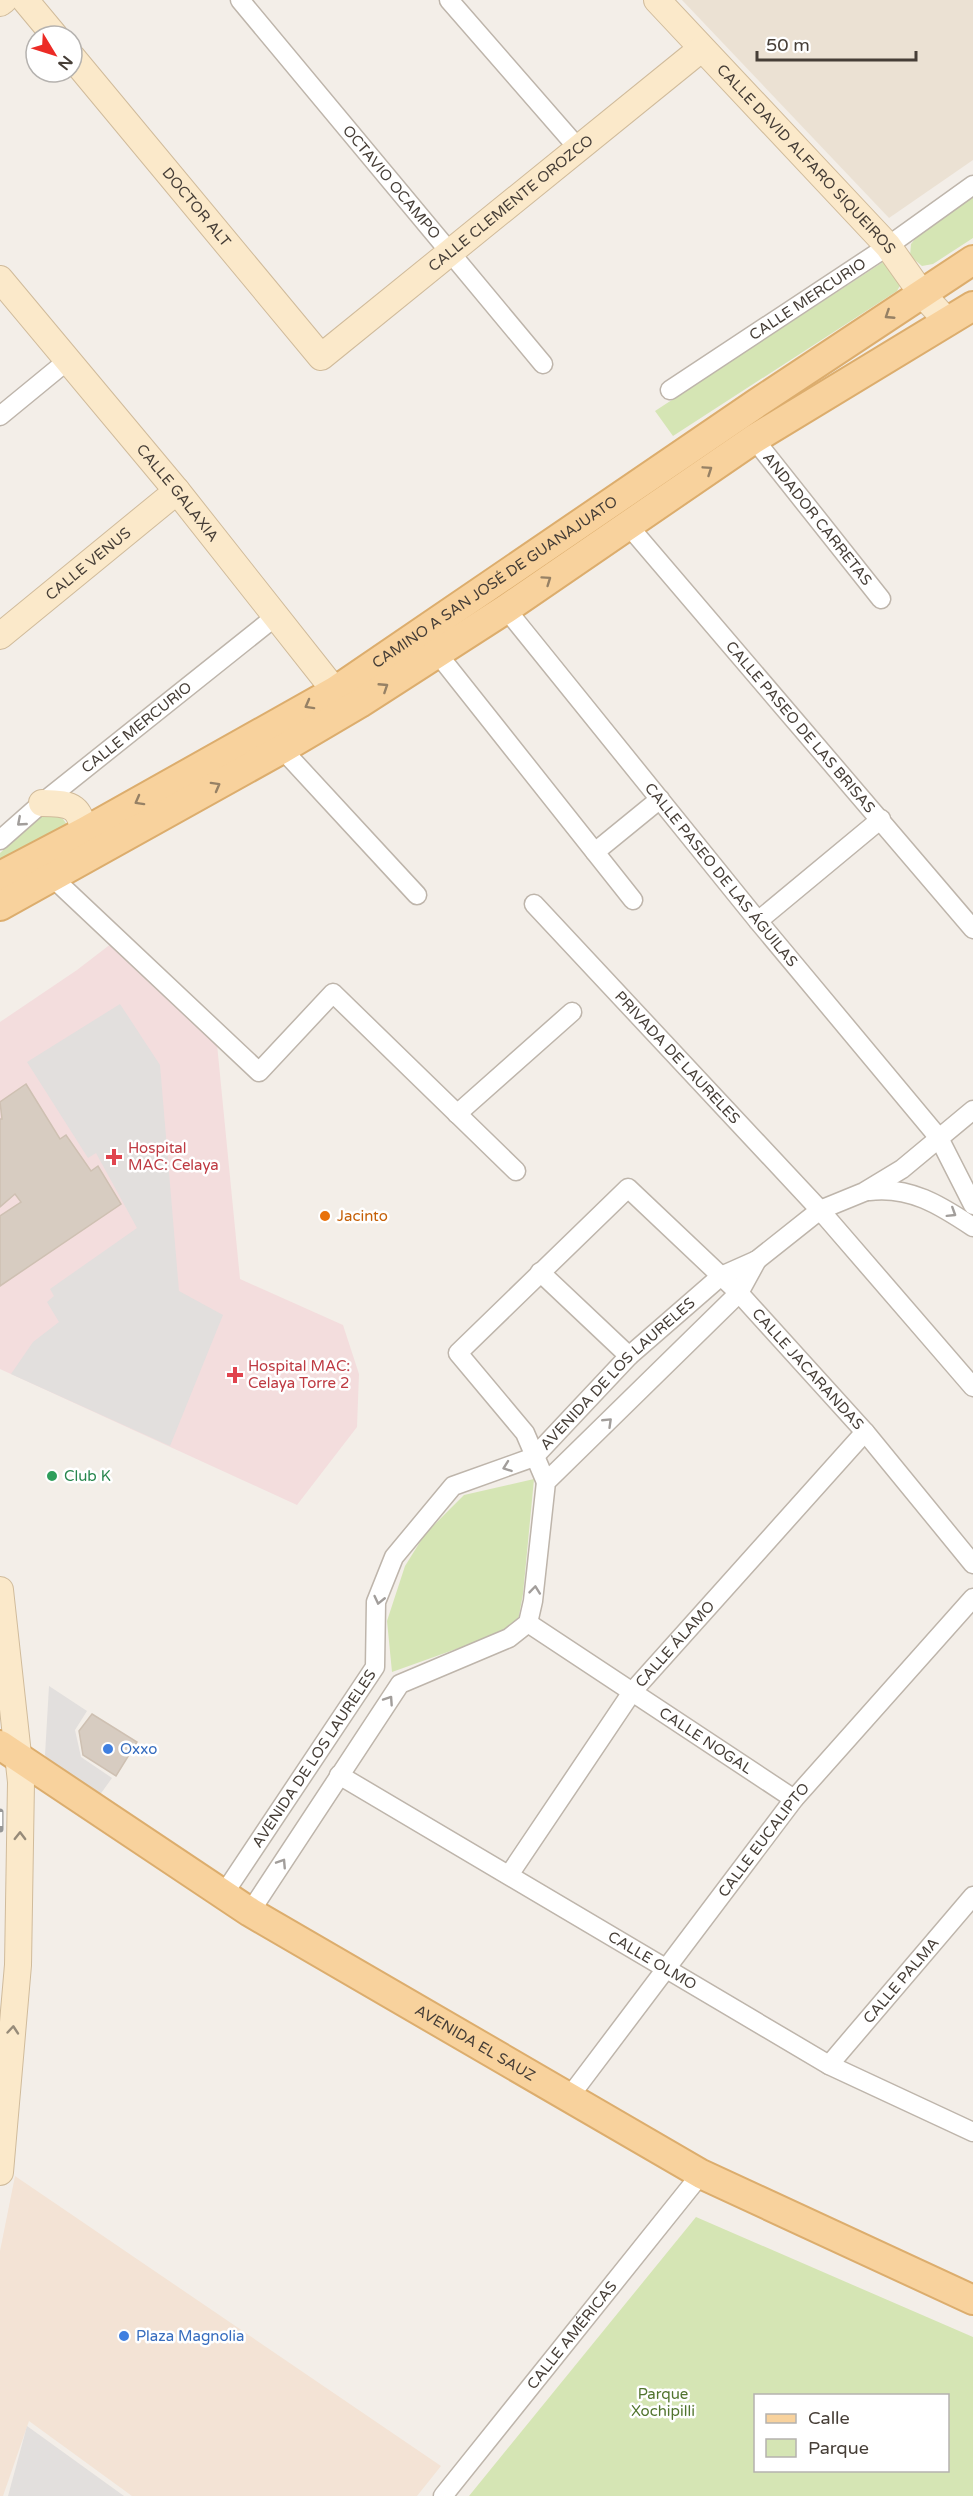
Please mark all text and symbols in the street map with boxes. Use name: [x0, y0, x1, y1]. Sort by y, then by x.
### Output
north arrow: [24, 24, 84, 84]
scale bar: [757, 24, 916, 62]
text: 50 m: [766, 34, 810, 56]
text: N: [53, 51, 77, 74]
street label: CALLE DAVID ALFARO SIQUEIROS: [713, 61, 899, 257]
street label: OCTAVIO OCAMPO: [339, 122, 444, 243]
street label: CALLE CLEMENTE OROZCO: [425, 131, 597, 275]
street label: DOCTOR ALT: [159, 164, 235, 250]
street label: CALLE MERCURIO: [746, 254, 869, 344]
one-way arrow: [885, 308, 895, 320]
street label: CALLE GALAXIA: [133, 440, 223, 545]
street label: ANDADOR CARRETAS: [759, 449, 876, 589]
one-way arrow: [702, 466, 713, 477]
street label: CAMINO A SAN JOSÉ DE GUANAJUATO: [369, 492, 621, 672]
street label: CALLE VENUS: [42, 523, 135, 604]
one-way arrow: [541, 576, 552, 587]
street label: CALLE PASEO DE LAS BRISAS: [722, 637, 879, 817]
street label: CALLE MERCURIO: [78, 678, 195, 777]
one-way arrow: [378, 682, 388, 694]
one-way arrow: [305, 698, 315, 710]
street label: CALLE PASEO DE LAS ÁGUILAS: [641, 779, 801, 971]
one-way arrow: [210, 781, 220, 793]
one-way arrow: [135, 794, 145, 805]
one-way arrow: [17, 815, 28, 826]
street label: PRIVADA DE LAURELES: [611, 987, 744, 1128]
place label: Hospital MAC: Celaya: [128, 1139, 219, 1174]
marker: Hospital MAC: Celaya: [105, 1148, 123, 1166]
one-way arrow: [946, 1206, 956, 1218]
place label: Jacinto: [337, 1207, 388, 1225]
marker: Jacinto: [318, 1209, 332, 1223]
street label: AVENIDA DE LOS LAURELES: [536, 1294, 699, 1454]
street label: CALLE JACARANDAS: [748, 1305, 867, 1433]
place label: Hospital MAC: Celaya Torre 2: [248, 1357, 350, 1392]
marker: Hospital MAC: Celaya Torre 2: [226, 1366, 244, 1384]
one-way arrow: [601, 1418, 611, 1429]
one-way arrow: [502, 1460, 513, 1473]
place label: Club K: [64, 1467, 111, 1485]
marker: Club K: [45, 1469, 59, 1483]
one-way arrow: [528, 1586, 541, 1595]
one-way arrow: [373, 1595, 386, 1605]
street label: CALLE ÁLAMO: [632, 1597, 718, 1691]
street label: AVENIDA DE LOS LAURELES: [248, 1666, 380, 1851]
one-way arrow: [382, 1696, 393, 1707]
street label: CALLE NOGAL: [656, 1703, 756, 1778]
place label: Oxxo: [120, 1740, 157, 1758]
marker: Oxxo: [101, 1742, 115, 1756]
street label: CALLE EUCALIPTO: [714, 1779, 813, 1901]
one-way arrow: [14, 1831, 27, 1840]
one-way arrow: [274, 1858, 285, 1869]
street label: CALLE OLMO: [605, 1927, 700, 1994]
street label: CALLE PALMA: [859, 1934, 943, 2027]
street label: AVENIDA EL SAUZ: [412, 2001, 539, 2085]
one-way arrow: [6, 2026, 19, 2035]
street label: CALLE AMÉRICAS: [523, 2278, 621, 2393]
place label: Plaza Magnolia: [136, 2327, 245, 2345]
marker: Plaza Magnolia: [117, 2329, 131, 2343]
park label: Parque Xochipilli: [631, 2385, 695, 2420]
legend: [754, 2394, 949, 2472]
text: Calle: [808, 2407, 850, 2429]
text: Parque: [808, 2437, 869, 2459]

